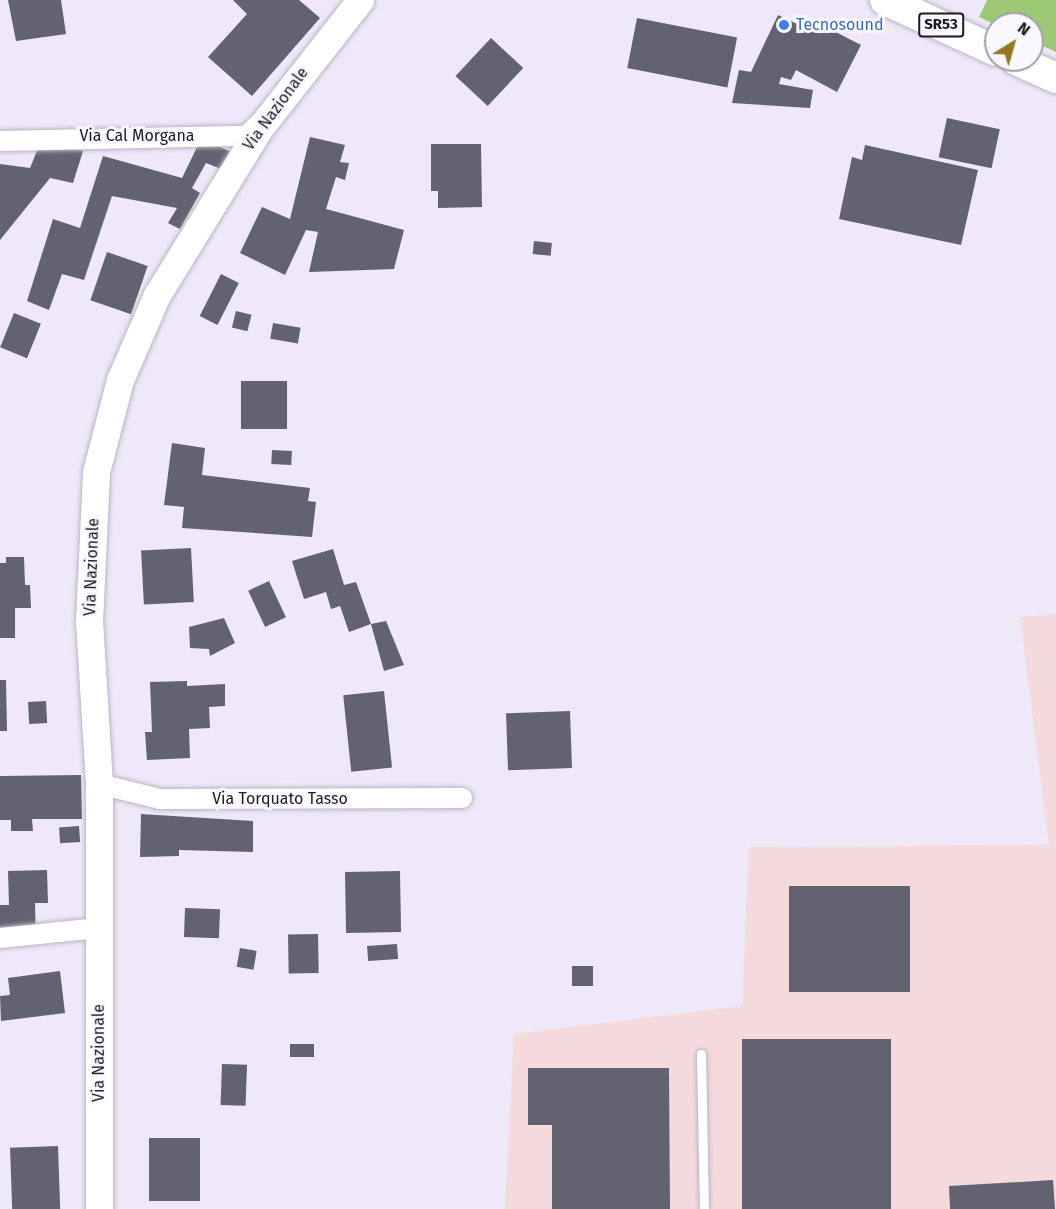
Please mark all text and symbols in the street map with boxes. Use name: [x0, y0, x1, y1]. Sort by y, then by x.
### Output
north arrow: [984, 12, 1044, 72]
road number: SR53: [917, 13, 965, 37]
place label: Tecnosound: [796, 15, 884, 35]
marker: Tecnosound: [777, 18, 791, 32]
text: N: [1014, 18, 1034, 40]
street label: Via Nazionale: [239, 64, 313, 154]
street label: Via Cal Morgana: [79, 126, 195, 146]
street label: Via Nazionale: [81, 518, 103, 616]
street label: Via Torquato Tasso: [212, 789, 348, 809]
street label: Via Nazionale: [89, 1004, 109, 1102]

